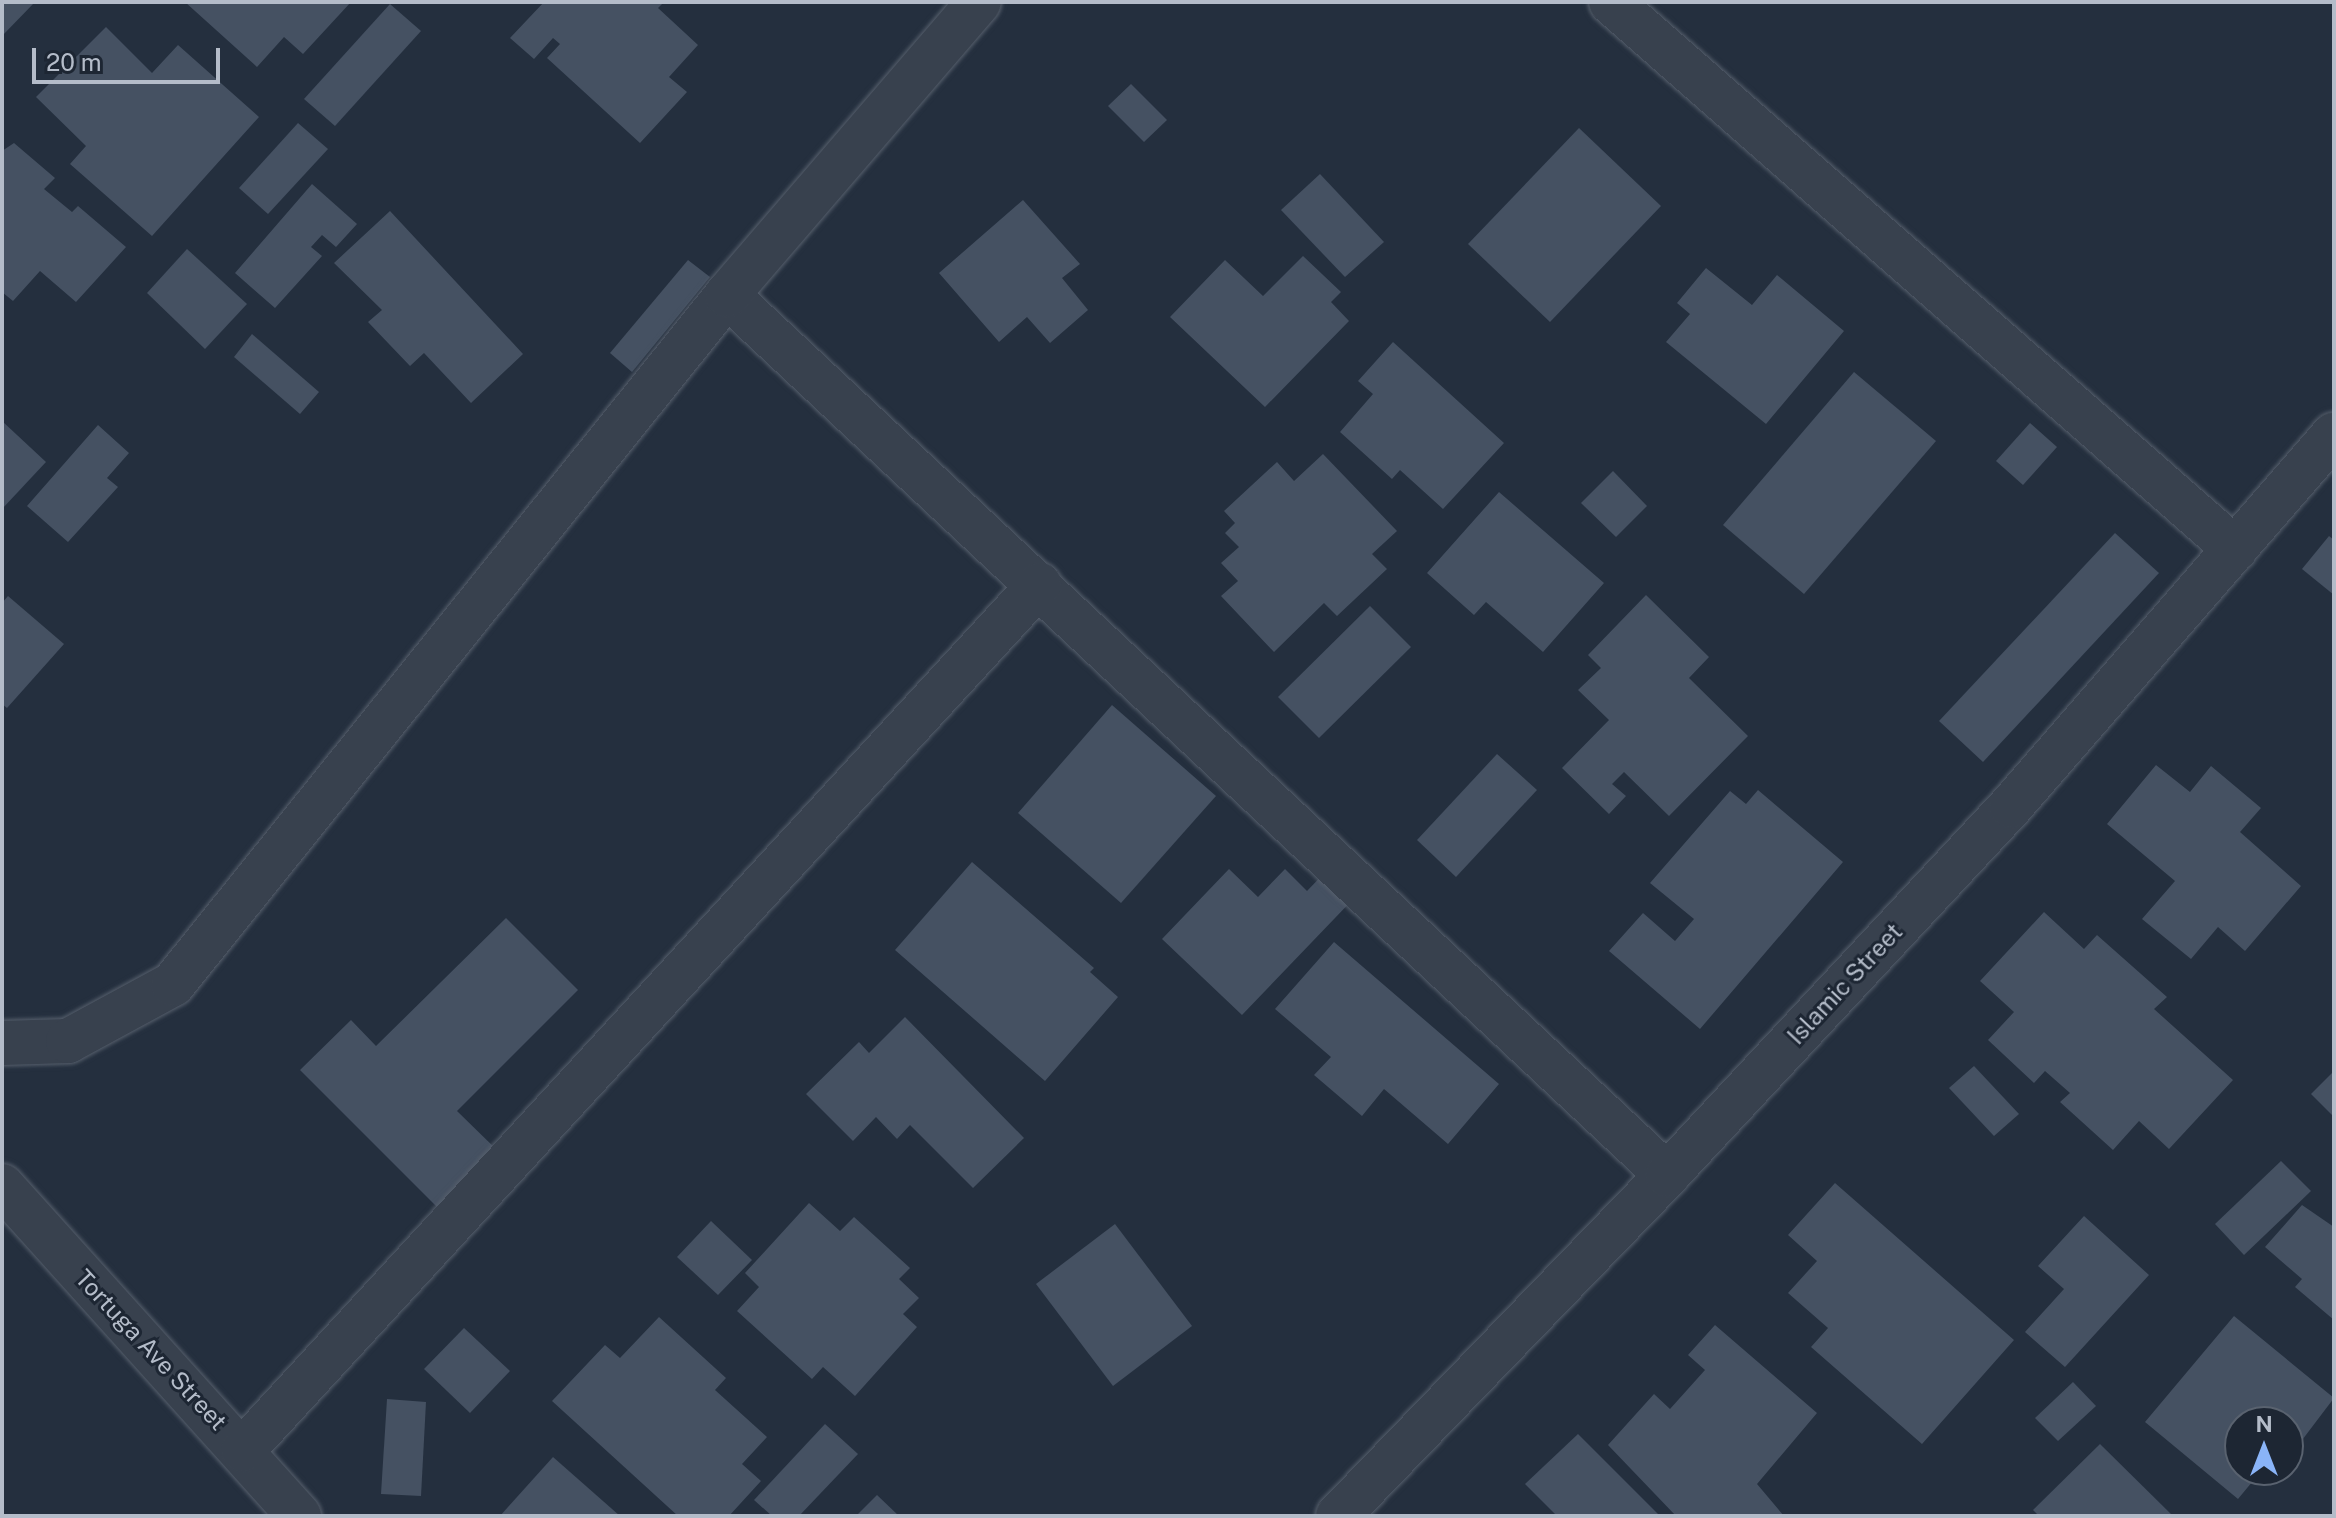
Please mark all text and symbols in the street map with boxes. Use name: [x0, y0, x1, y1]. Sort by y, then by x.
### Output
scale bar: [36, 32, 224, 82]
text: 20 m: [46, 48, 102, 76]
street label: Islamic Street: [1782, 917, 1908, 1051]
street label: Tortuga Ave Street: [69, 1264, 233, 1436]
north arrow: [2224, 1406, 2304, 1486]
text: N: [2255, 1411, 2273, 1437]

